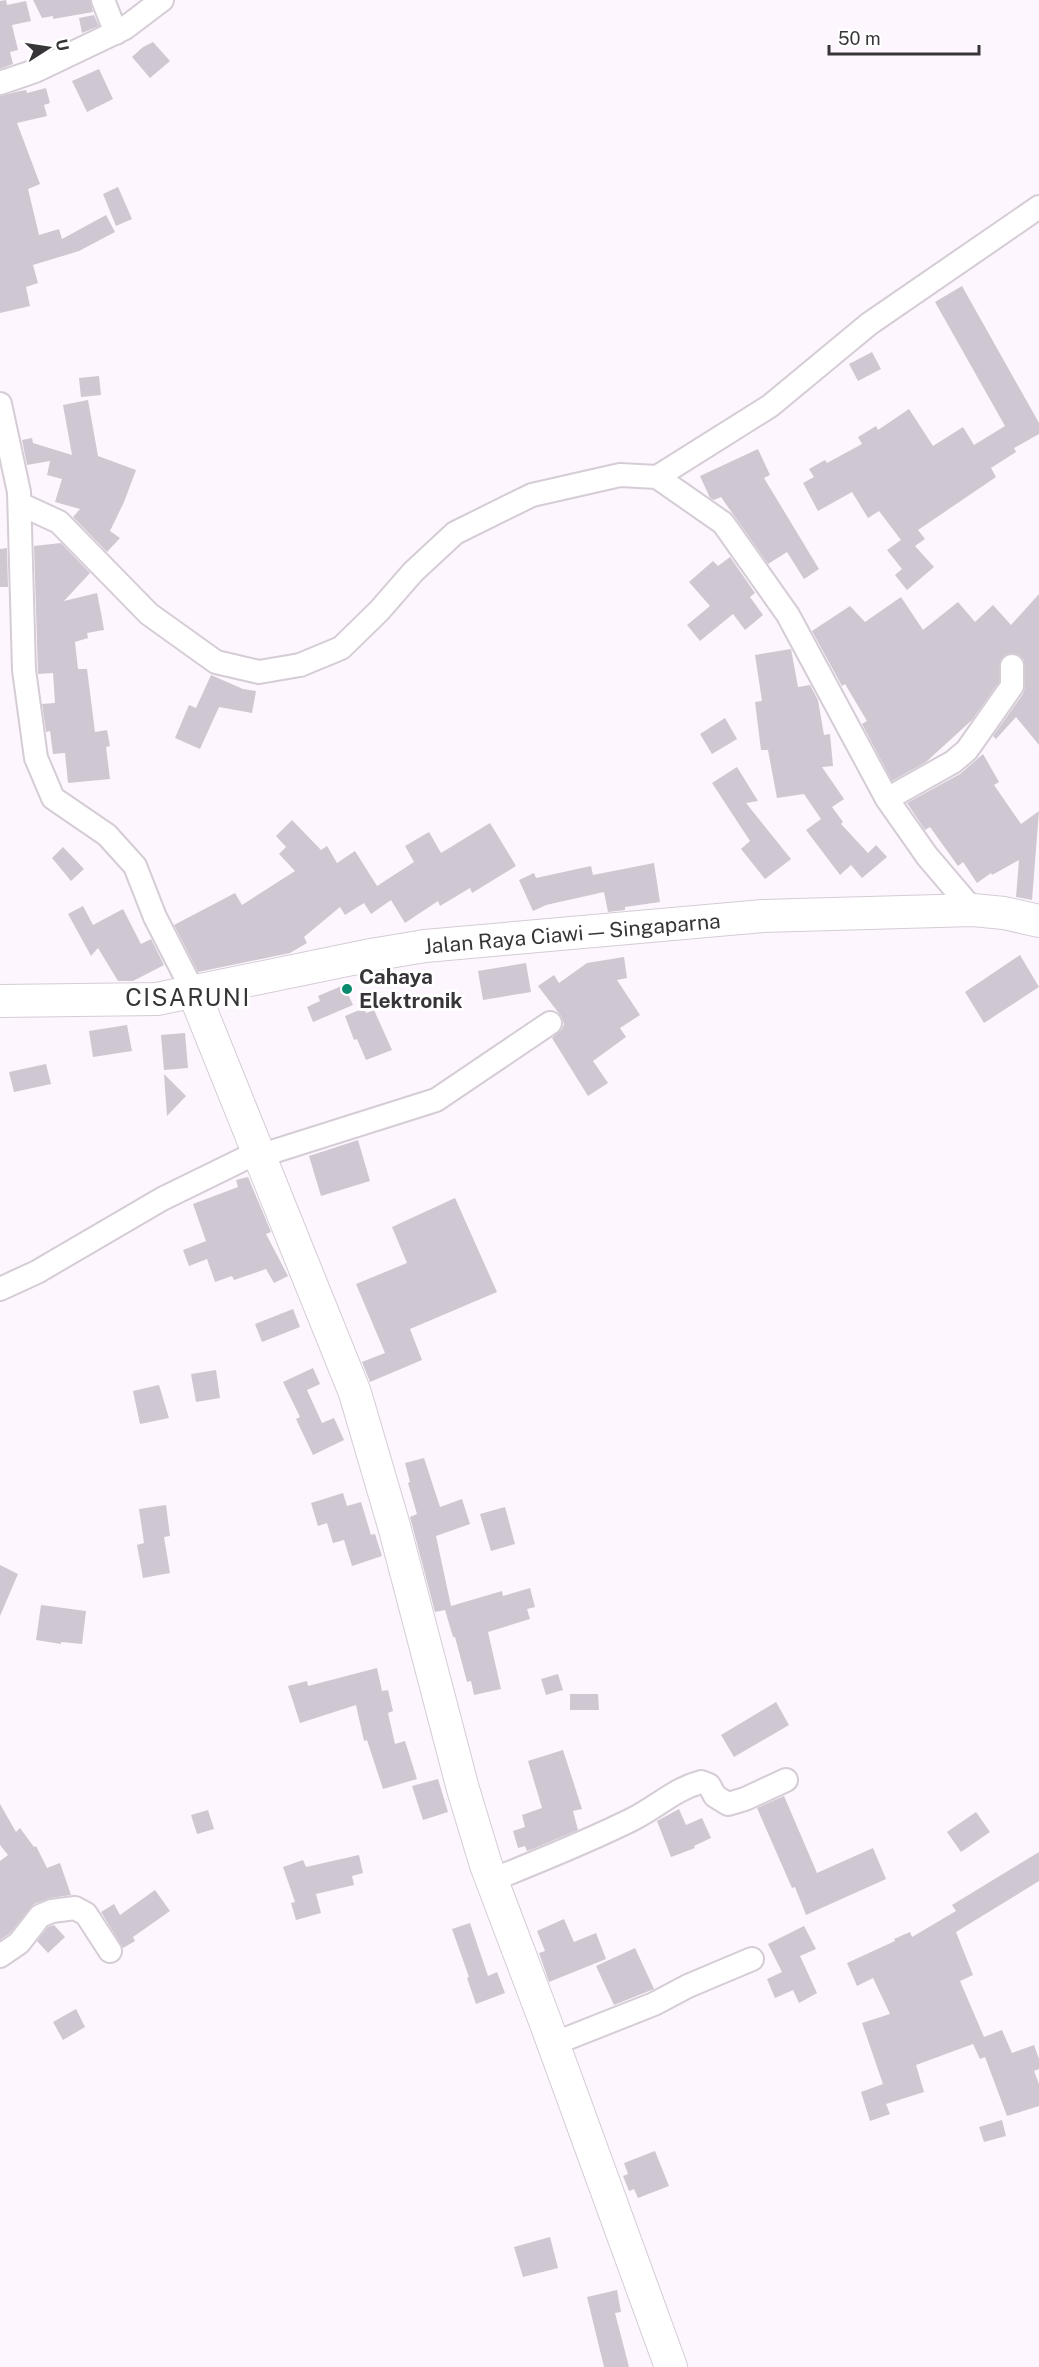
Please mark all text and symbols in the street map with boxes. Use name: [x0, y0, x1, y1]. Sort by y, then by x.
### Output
north arrow: [18, 18, 78, 78]
scale bar: [829, 18, 979, 56]
text: 50 m: [838, 28, 881, 49]
text: U: [52, 37, 73, 53]
street label: Jalan Raya Ciawi — Singaparna: [422, 908, 721, 959]
place label: Cahaya Elektronik: [359, 964, 463, 1013]
marker: Cahaya Elektronik: [340, 982, 354, 996]
district label: CISARUNI: [125, 983, 251, 1011]

